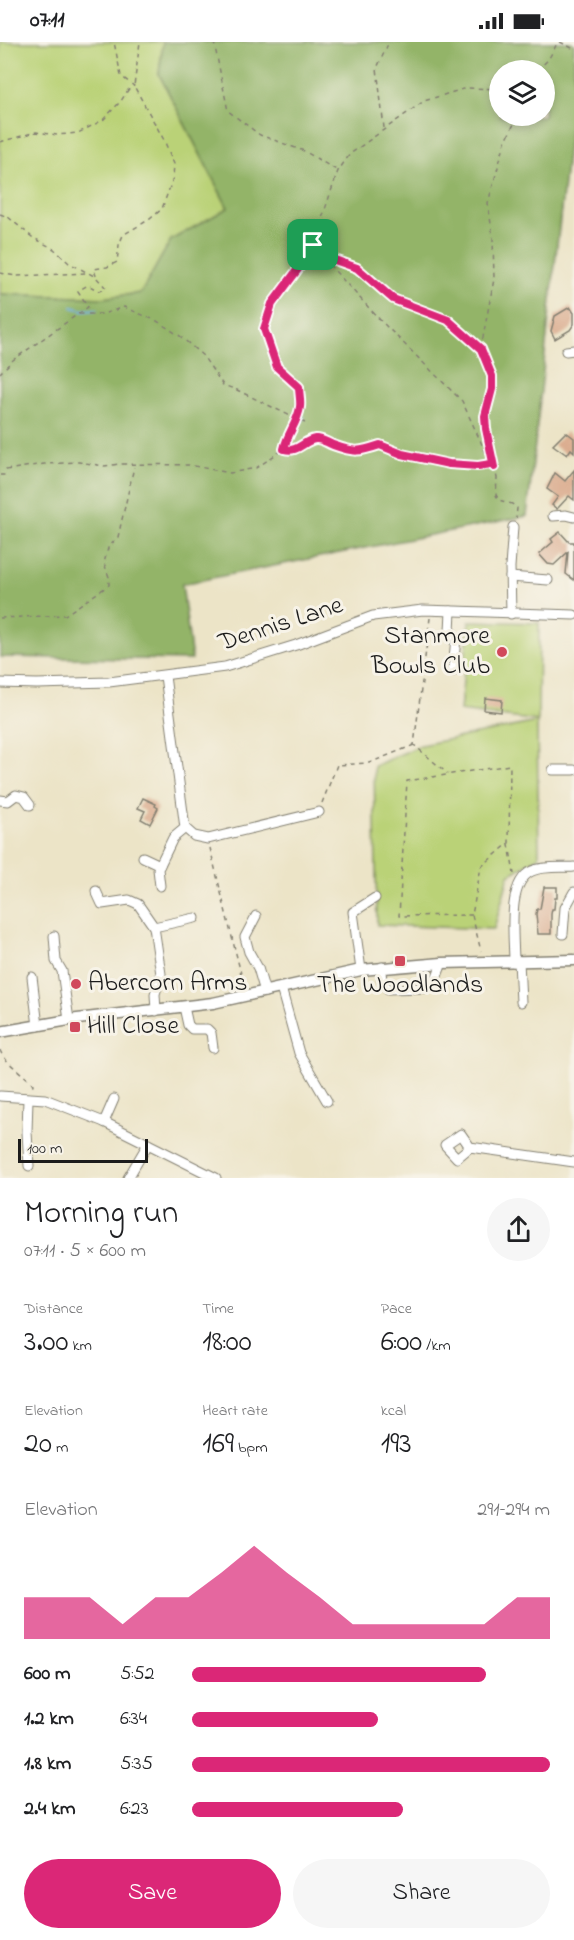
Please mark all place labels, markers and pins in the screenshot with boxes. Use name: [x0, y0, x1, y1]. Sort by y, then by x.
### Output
pin: [287, 219, 338, 270]
place label: Stanmore Bowls Club: [370, 618, 490, 686]
marker: Stanmore Bowls Club: [495, 645, 509, 659]
marker: The Woodlands: [393, 954, 407, 968]
place label: Abercorn Arms: [88, 965, 247, 1003]
place label: The Woodlands: [317, 967, 483, 1005]
marker: Abercorn Arms: [69, 977, 83, 991]
place label: Hill Close: [87, 1008, 179, 1046]
marker: Hill Close: [68, 1020, 82, 1034]

